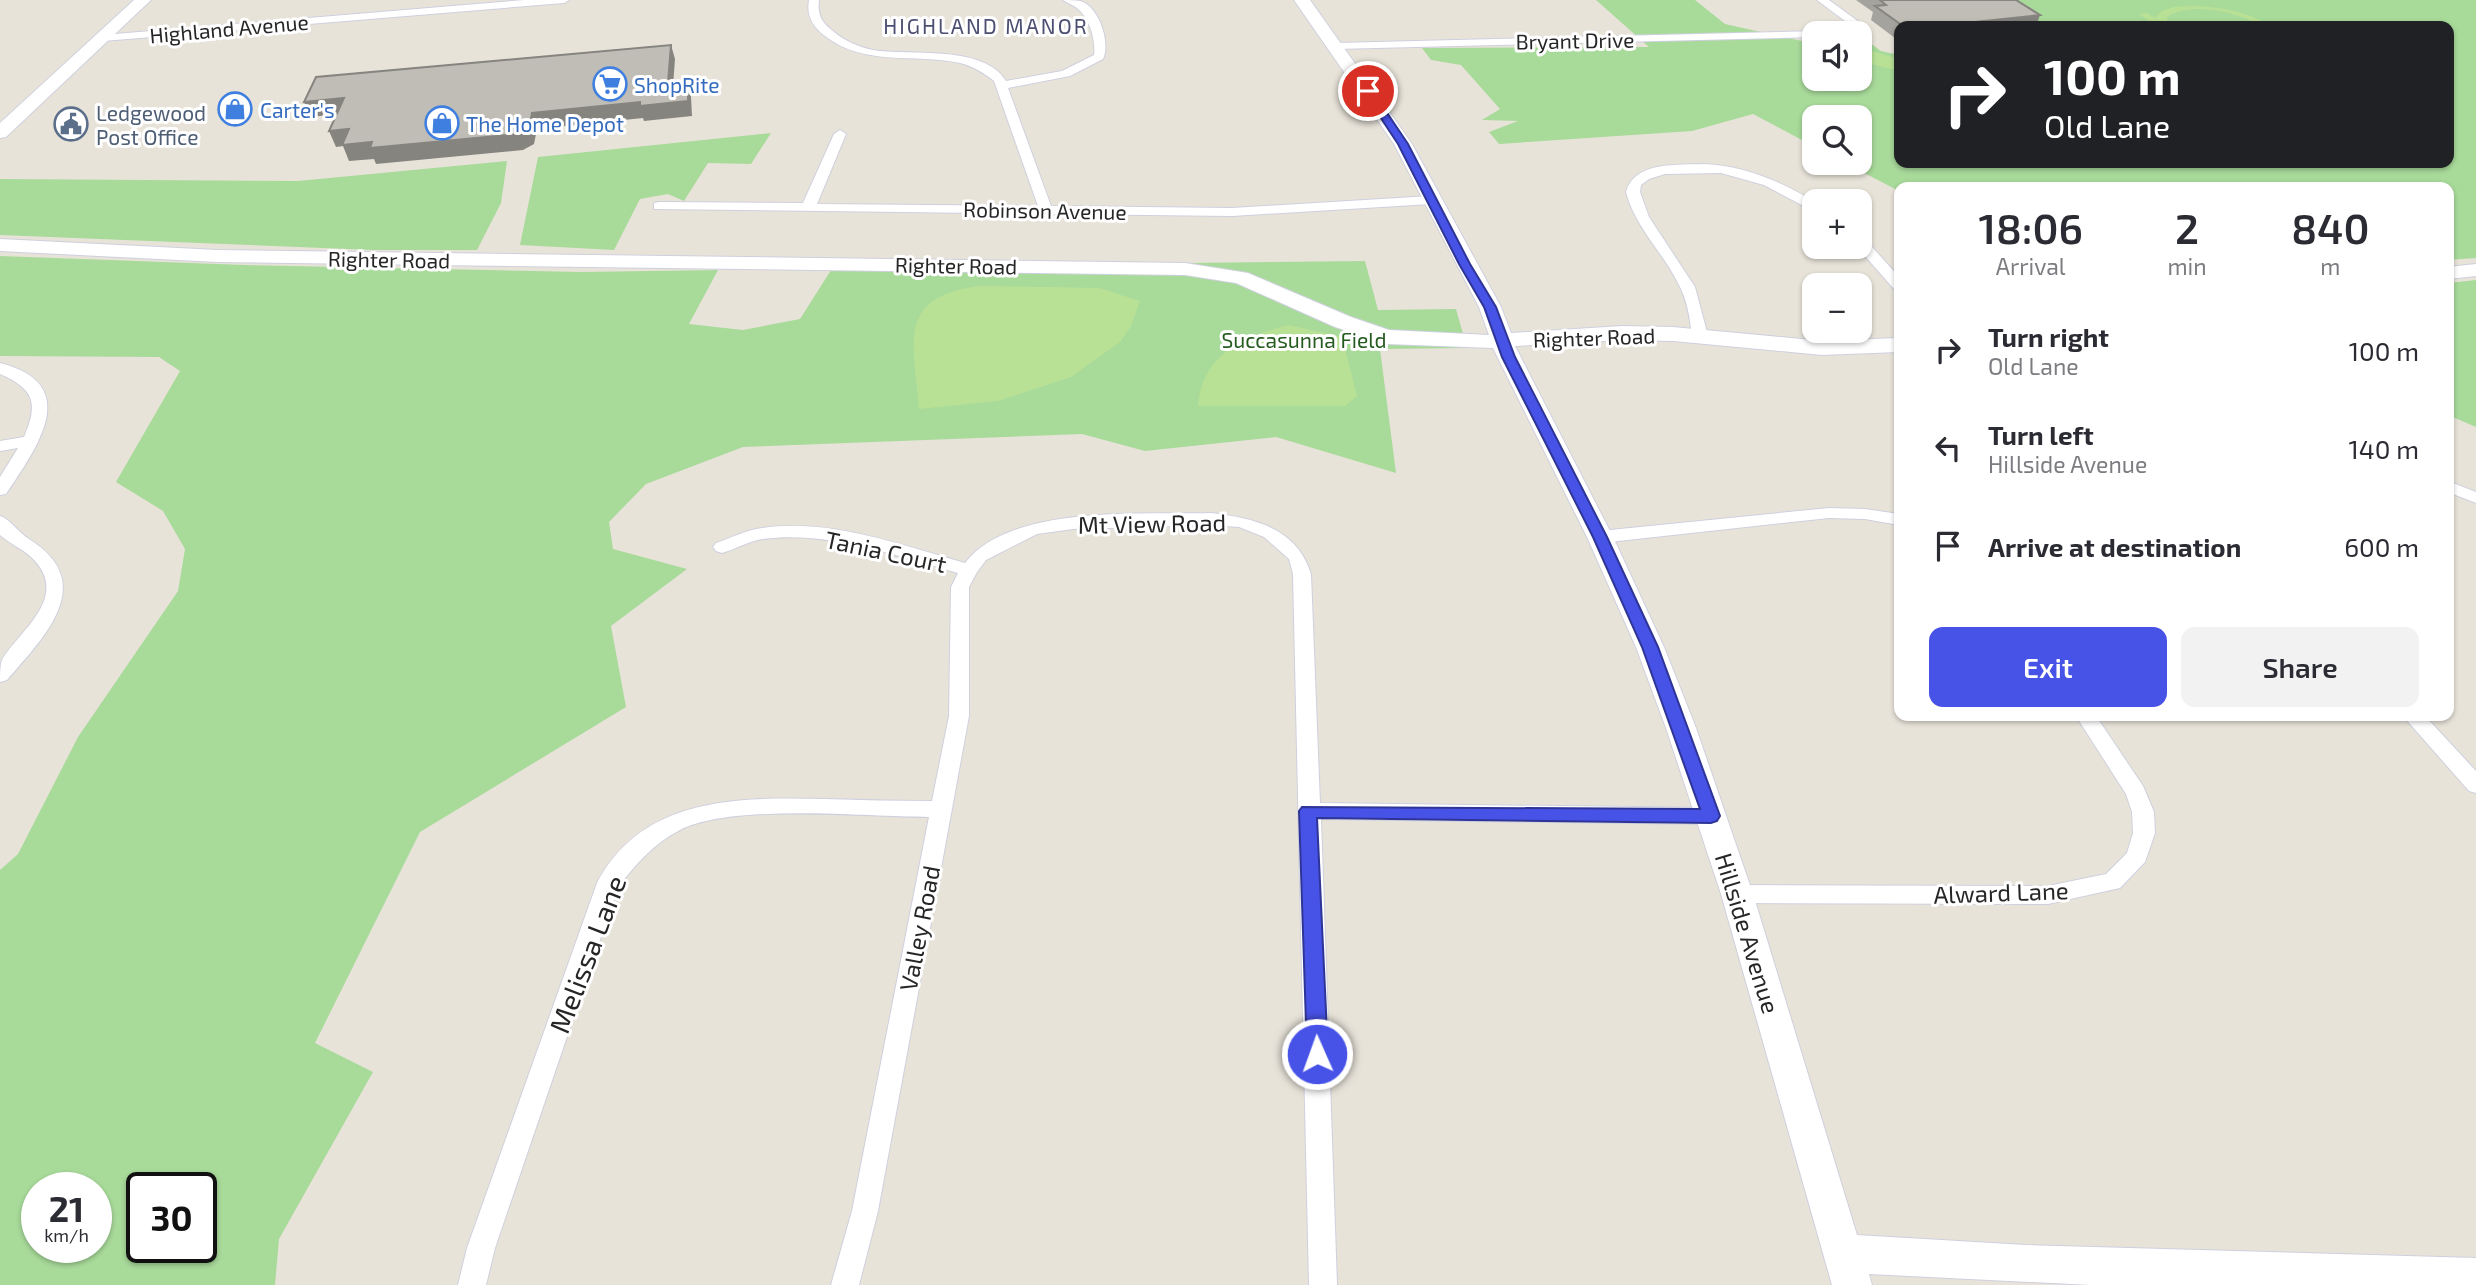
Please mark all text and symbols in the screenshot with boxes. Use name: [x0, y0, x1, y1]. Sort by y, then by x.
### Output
street label: Highland Avenue: [148, 9, 310, 47]
district label: HIGHLAND MANOR: [883, 13, 1089, 38]
map controls: [1802, 21, 1872, 343]
button: sound: [1802, 21, 1872, 91]
street label: Bryant Drive: [1515, 26, 1635, 54]
text: 100 m: [2044, 46, 2181, 105]
icon: right: [1929, 49, 2020, 140]
pin: [1338, 61, 1398, 121]
supermarket icon: ShopRite: [591, 65, 629, 103]
place label: ShopRite: [634, 72, 720, 97]
icon: arrive: [1349, 72, 1387, 110]
shop icon: Carter's: [216, 90, 254, 128]
place label: Carter's: [260, 97, 335, 122]
place label: Ledgewood Post Office: [96, 100, 206, 149]
shop icon: The Home Depot: [423, 104, 461, 142]
public building icon: Ledgewood Post Office: [52, 105, 90, 143]
button: search: [1802, 105, 1872, 175]
text: Old Lane: [2044, 106, 2170, 144]
place label: The Home Depot: [466, 111, 624, 136]
button: +: [1802, 189, 1872, 259]
street label: Robinson Avenue: [963, 196, 1127, 224]
text: 18:06: [1979, 202, 2083, 252]
text: 2: [2175, 202, 2199, 252]
text: 840: [2291, 202, 2369, 252]
street label: Righter Road: [328, 245, 450, 273]
street label: Righter Road: [895, 251, 1017, 279]
text: Arrival: [1996, 252, 2066, 280]
text: min: [2167, 252, 2207, 280]
text: m: [2320, 252, 2340, 280]
button: −: [1802, 273, 1872, 343]
text: Turn right: [1988, 321, 2109, 352]
street label: Righter Road: [1532, 322, 1656, 352]
park label: Succasunna Field: [1222, 327, 1386, 352]
icon: right: [1929, 331, 1967, 369]
text: 100 m: [2349, 335, 2419, 366]
text: Old Lane: [1988, 352, 2079, 380]
text: Turn left: [1988, 419, 2094, 450]
icon: left: [1929, 429, 1967, 467]
text: 140 m: [2348, 433, 2419, 464]
text: Hillside Avenue: [1988, 450, 2147, 478]
street label: Mt View Road: [1078, 507, 1226, 539]
street label: Tania Court: [823, 524, 949, 578]
icon: arrive: [1929, 527, 1967, 565]
text: Arrive at destination: [1988, 531, 2241, 562]
text: 600 m: [2344, 531, 2419, 562]
button: Exit: [1929, 627, 2167, 707]
button: Share: [2181, 627, 2419, 707]
street label: Hillside Avenue: [1710, 849, 1786, 1017]
street label: Valley Road: [893, 863, 945, 993]
street label: Melissa Lane: [541, 870, 633, 1038]
street label: Alward Lane: [1933, 875, 2069, 909]
position arrow: [1280, 1017, 1354, 1091]
speed limit sign: 30: [126, 1172, 217, 1263]
text: 21: [49, 1187, 84, 1229]
text: km/h: [44, 1224, 89, 1246]

